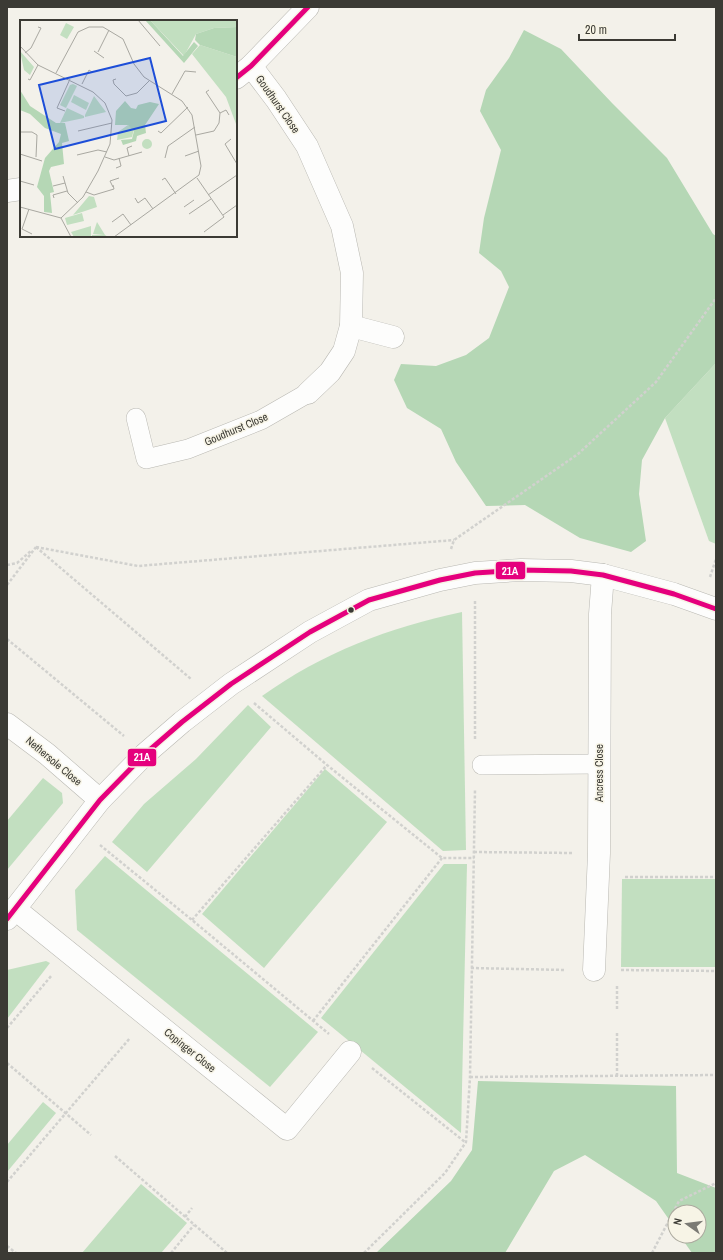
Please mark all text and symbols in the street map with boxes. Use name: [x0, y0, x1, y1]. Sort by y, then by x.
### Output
scale bar: [579, 16, 675, 42]
inset map: [20, 20, 237, 237]
text: 20 m: [585, 22, 607, 38]
street label: Goudhurst Close: [253, 72, 303, 136]
street label: Goudhurst Close: [202, 409, 270, 449]
line badge: 21A: [495, 561, 526, 580]
text: 21A: [502, 564, 519, 578]
unlabelled marker: [346, 605, 356, 615]
street label: Nethersole Close: [23, 733, 85, 789]
street label: Ancress Close: [592, 744, 606, 803]
line badge: 21A: [127, 748, 157, 767]
text: 21A: [134, 750, 151, 764]
street label: Copinger Close: [161, 1025, 219, 1075]
north arrow: [667, 1204, 707, 1244]
text: N: [670, 1217, 685, 1226]

